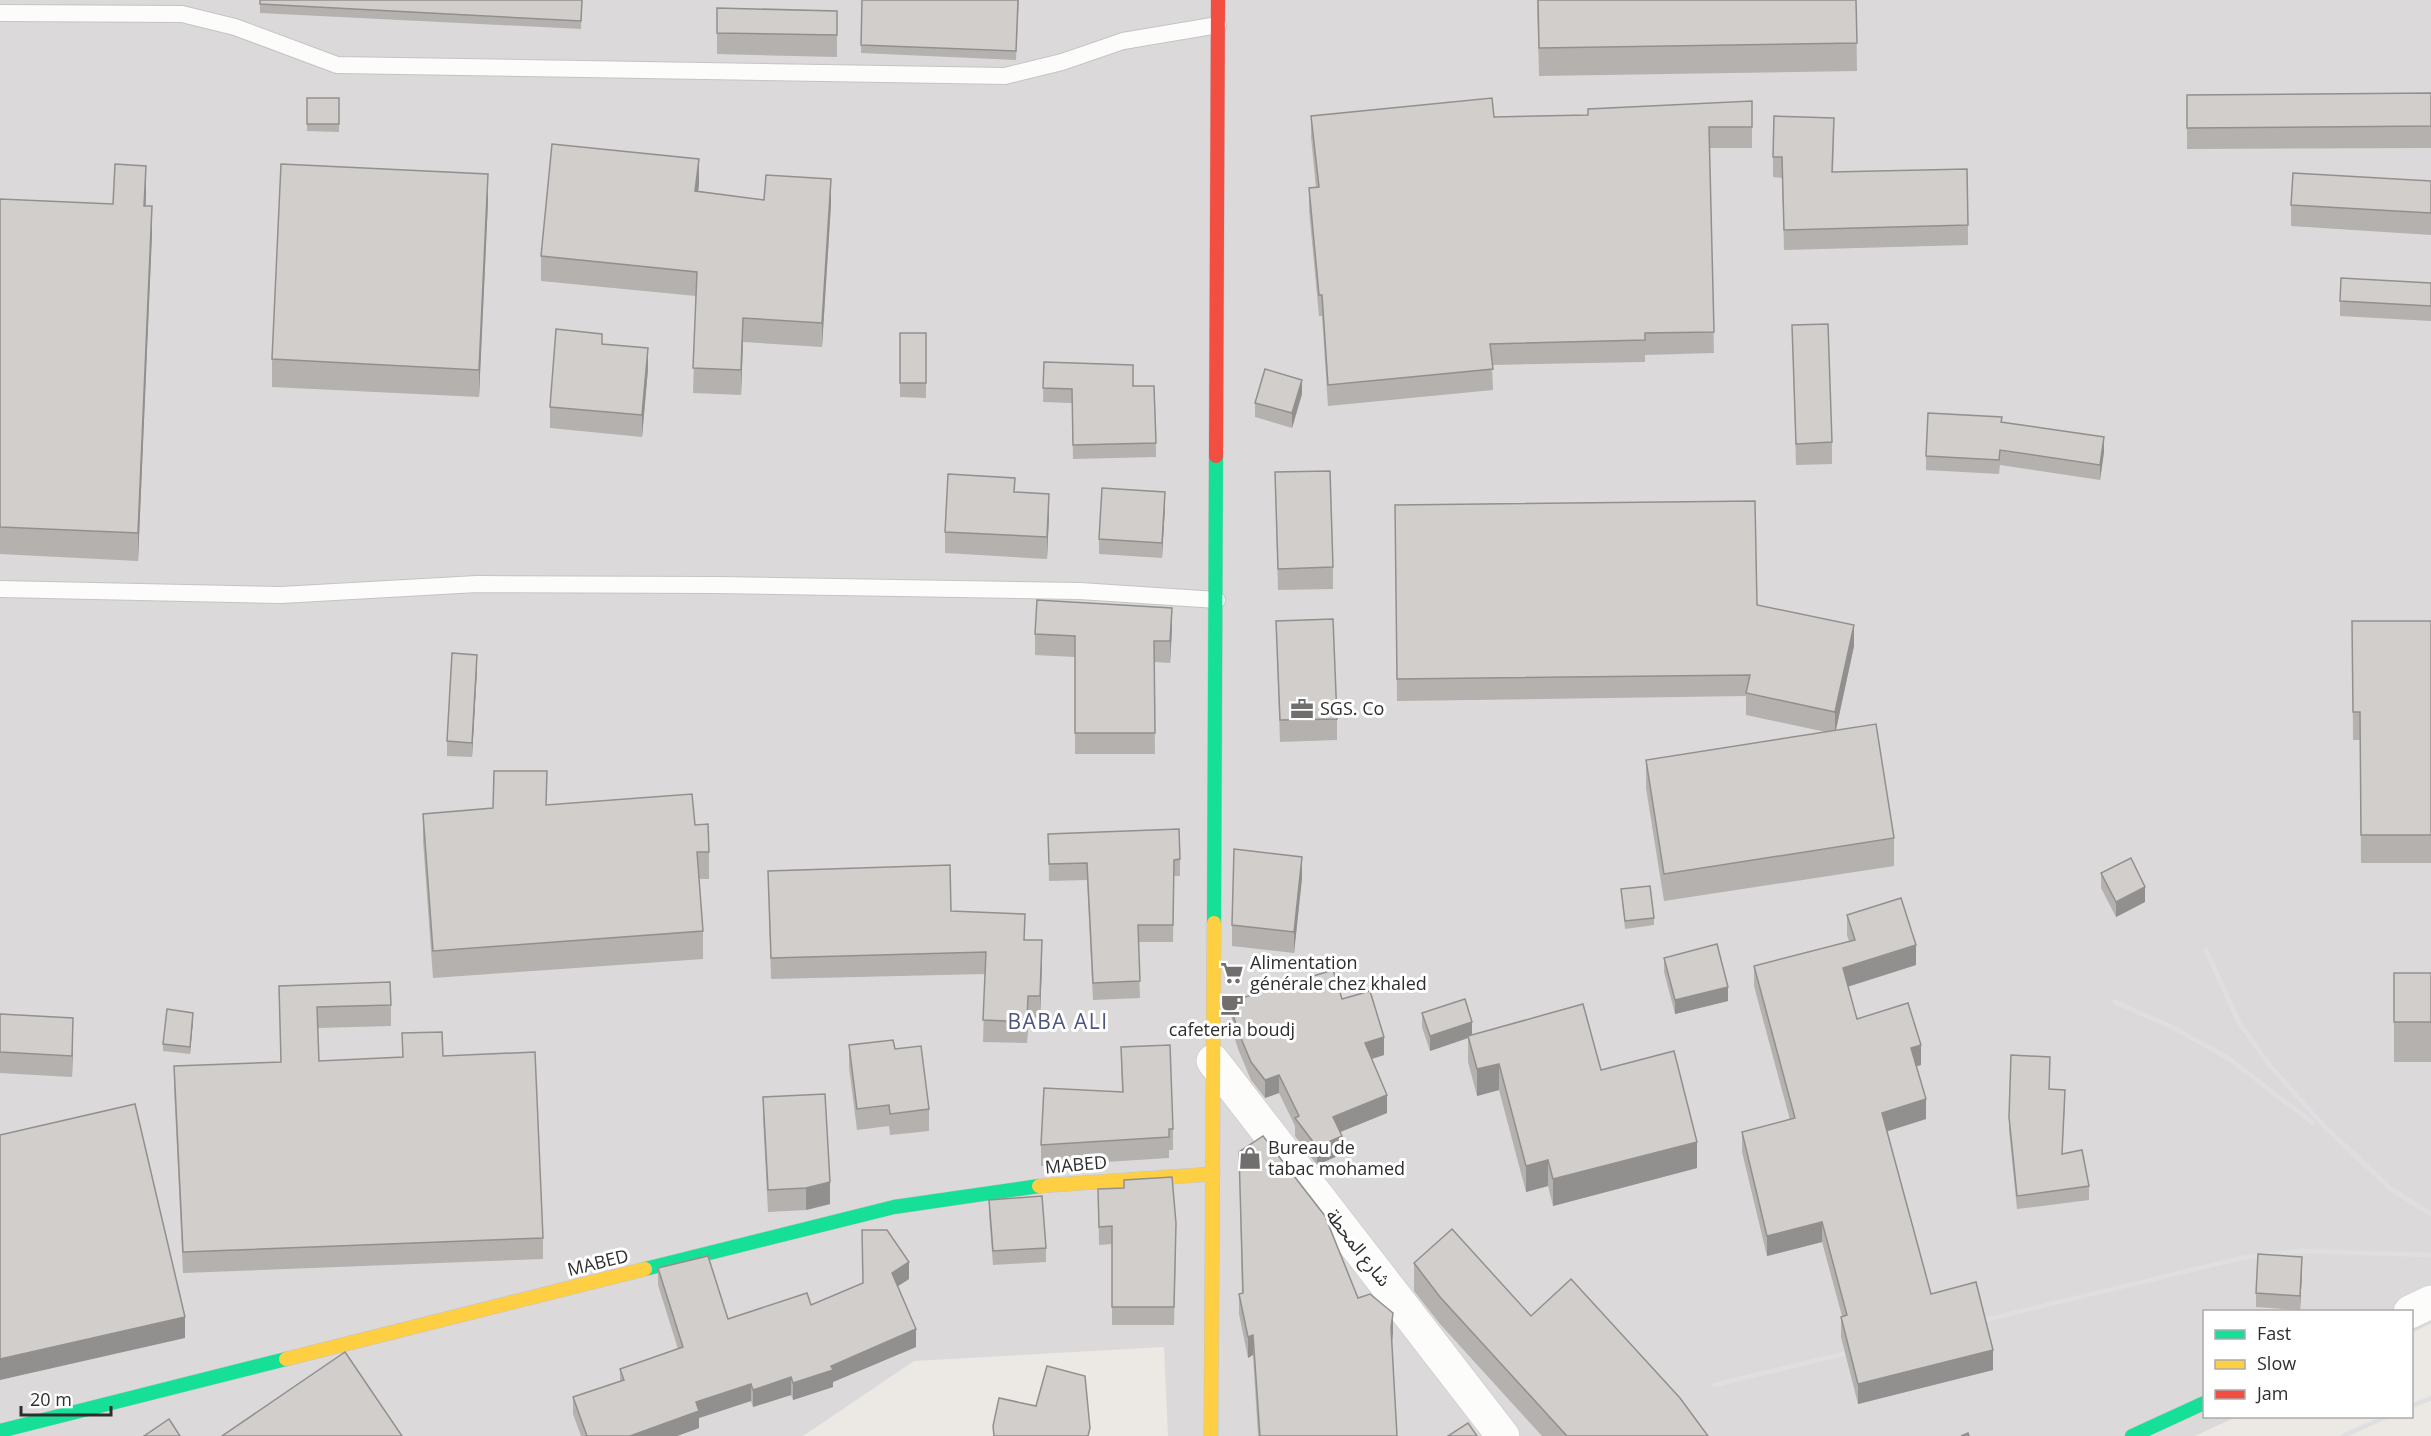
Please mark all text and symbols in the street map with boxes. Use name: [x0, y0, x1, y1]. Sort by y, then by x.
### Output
office icon: SGS. Co: [1289, 696, 1315, 722]
place label: SGS. Co: [1320, 696, 1384, 720]
place label: Alimentation générale chez khaled: [1250, 950, 1427, 995]
supermarket icon: Alimentation générale chez khaled: [1219, 960, 1245, 986]
cafe icon: cafeteria boudj: [1219, 991, 1245, 1017]
district label: BABA ALI: [1007, 1007, 1109, 1035]
place label: cafeteria boudj: [1169, 1017, 1295, 1041]
place label: Bureau de tabac mohamed: [1268, 1135, 1405, 1180]
shop icon: Bureau de tabac mohamed: [1237, 1145, 1263, 1171]
street label: MABED: [1044, 1149, 1108, 1179]
street label: شارع المحطة: [1319, 1204, 1397, 1293]
street label: MABED: [565, 1243, 631, 1281]
legend: [2203, 1310, 2413, 1418]
text: Fast: [2257, 1321, 2291, 1345]
text: Slow: [2257, 1351, 2296, 1375]
scale bar: [21, 1379, 111, 1417]
text: Jam: [2255, 1381, 2289, 1405]
text: 20 m: [30, 1387, 72, 1411]

